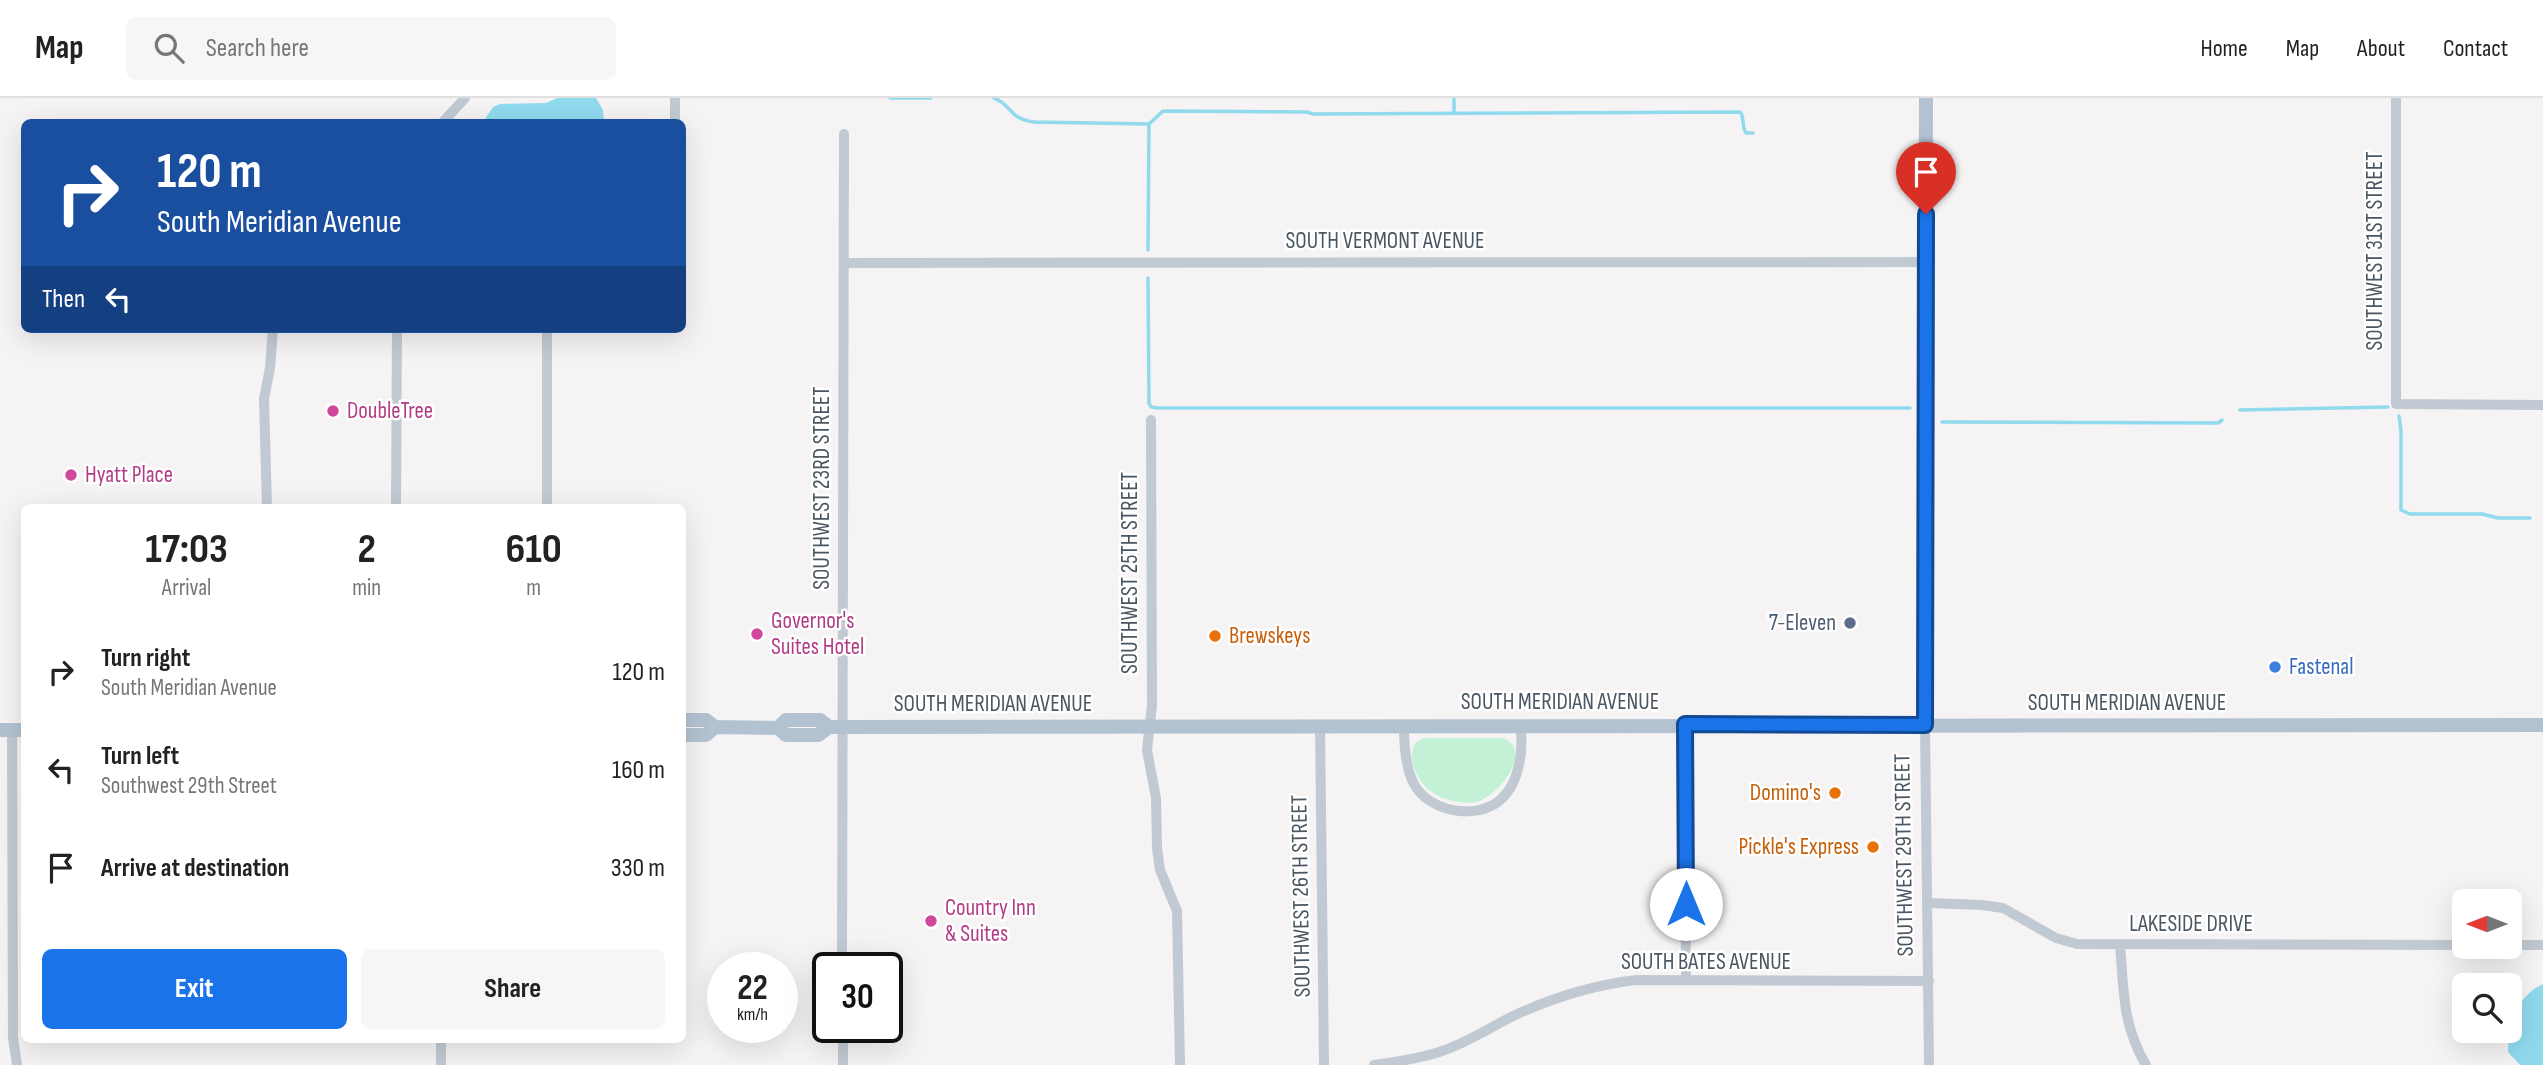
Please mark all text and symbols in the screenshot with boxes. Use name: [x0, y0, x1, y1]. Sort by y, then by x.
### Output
search box: [126, 17, 616, 80]
text: Map: [35, 28, 84, 68]
icon: search: [150, 29, 188, 67]
text: Search here: [206, 33, 309, 64]
text: Home: [2200, 34, 2248, 63]
text: Map: [2286, 34, 2319, 63]
text: About: [2357, 34, 2405, 63]
text: Contact: [2443, 34, 2508, 63]
pin: [1896, 142, 1956, 214]
text: 120 m: [157, 143, 262, 202]
icon: right: [42, 147, 133, 238]
street label: SOUTHWEST 31ST STREET: [2361, 152, 2389, 350]
icon: arrive: [1907, 153, 1945, 191]
text: South Meridian Avenue: [157, 203, 402, 242]
street label: SOUTH VERMONT AVENUE: [1286, 227, 1484, 255]
icon: left: [99, 280, 137, 318]
text: Then: [42, 284, 85, 315]
street label: SOUTHWEST 23RD STREET: [808, 386, 836, 590]
place label: DoubleTree: [347, 397, 433, 425]
marker: DoubleTree: [325, 403, 341, 419]
place label: Hyatt Place: [85, 461, 173, 489]
marker: Hyatt Place: [63, 467, 79, 483]
street label: SOUTHWEST 25TH STREET: [1116, 472, 1144, 674]
text: 17:03: [145, 524, 228, 575]
text: 2: [357, 524, 376, 575]
text: 610: [505, 524, 562, 575]
text: Arrival: [162, 574, 211, 602]
text: min: [352, 574, 381, 602]
text: m: [526, 574, 541, 602]
place label: Governor's Suites Hotel: [771, 607, 864, 661]
place label: 7-Eleven: [1769, 609, 1836, 637]
marker: 7-Eleven: [1842, 615, 1858, 631]
place label: Brewskeys: [1229, 622, 1310, 650]
marker: Governor's Suites Hotel: [749, 626, 765, 642]
marker: Brewskeys: [1207, 628, 1223, 644]
text: Turn right: [101, 643, 190, 674]
icon: right: [42, 653, 80, 691]
place label: Fastenal: [2289, 653, 2353, 681]
text: 120 m: [612, 657, 665, 688]
marker: Fastenal: [2267, 659, 2283, 675]
text: South Meridian Avenue: [101, 674, 277, 702]
street label: SOUTH MERIDIAN AVENUE: [1461, 688, 1659, 716]
street label: SOUTH MERIDIAN AVENUE: [2028, 689, 2226, 717]
street label: SOUTH MERIDIAN AVENUE: [894, 690, 1092, 718]
text: Turn left: [101, 741, 179, 772]
icon: left: [42, 751, 80, 789]
street label: SOUTHWEST 29TH STREET: [1888, 753, 1920, 957]
text: 160 m: [612, 755, 665, 786]
text: Southwest 29th Street: [101, 772, 277, 800]
place label: Domino's: [1750, 779, 1821, 807]
marker: Domino's: [1827, 785, 1843, 801]
street label: SOUTHWEST 26TH STREET: [1285, 794, 1317, 998]
place label: Pickle's Express: [1739, 833, 1859, 861]
marker: Pickle's Express: [1865, 839, 1881, 855]
icon: arrive: [42, 849, 80, 887]
text: Arrive at destination: [101, 853, 289, 884]
text: 330 m: [611, 853, 665, 884]
position arrow: [1649, 867, 1723, 941]
north arrow: [2452, 889, 2522, 959]
map controls: [2452, 889, 2522, 1043]
place label: Country Inn & Suites: [945, 894, 1036, 948]
street label: LAKESIDE DRIVE: [2129, 910, 2253, 938]
marker: Country Inn & Suites: [923, 913, 939, 929]
street label: SOUTH BATES AVENUE: [1621, 948, 1791, 976]
button: Exit: [42, 949, 347, 1029]
button: Share: [361, 949, 665, 1029]
speed limit sign: 30: [812, 952, 903, 1043]
text: 22: [737, 967, 768, 1010]
button: search: [2452, 973, 2522, 1043]
text: km/h: [737, 1004, 768, 1025]

